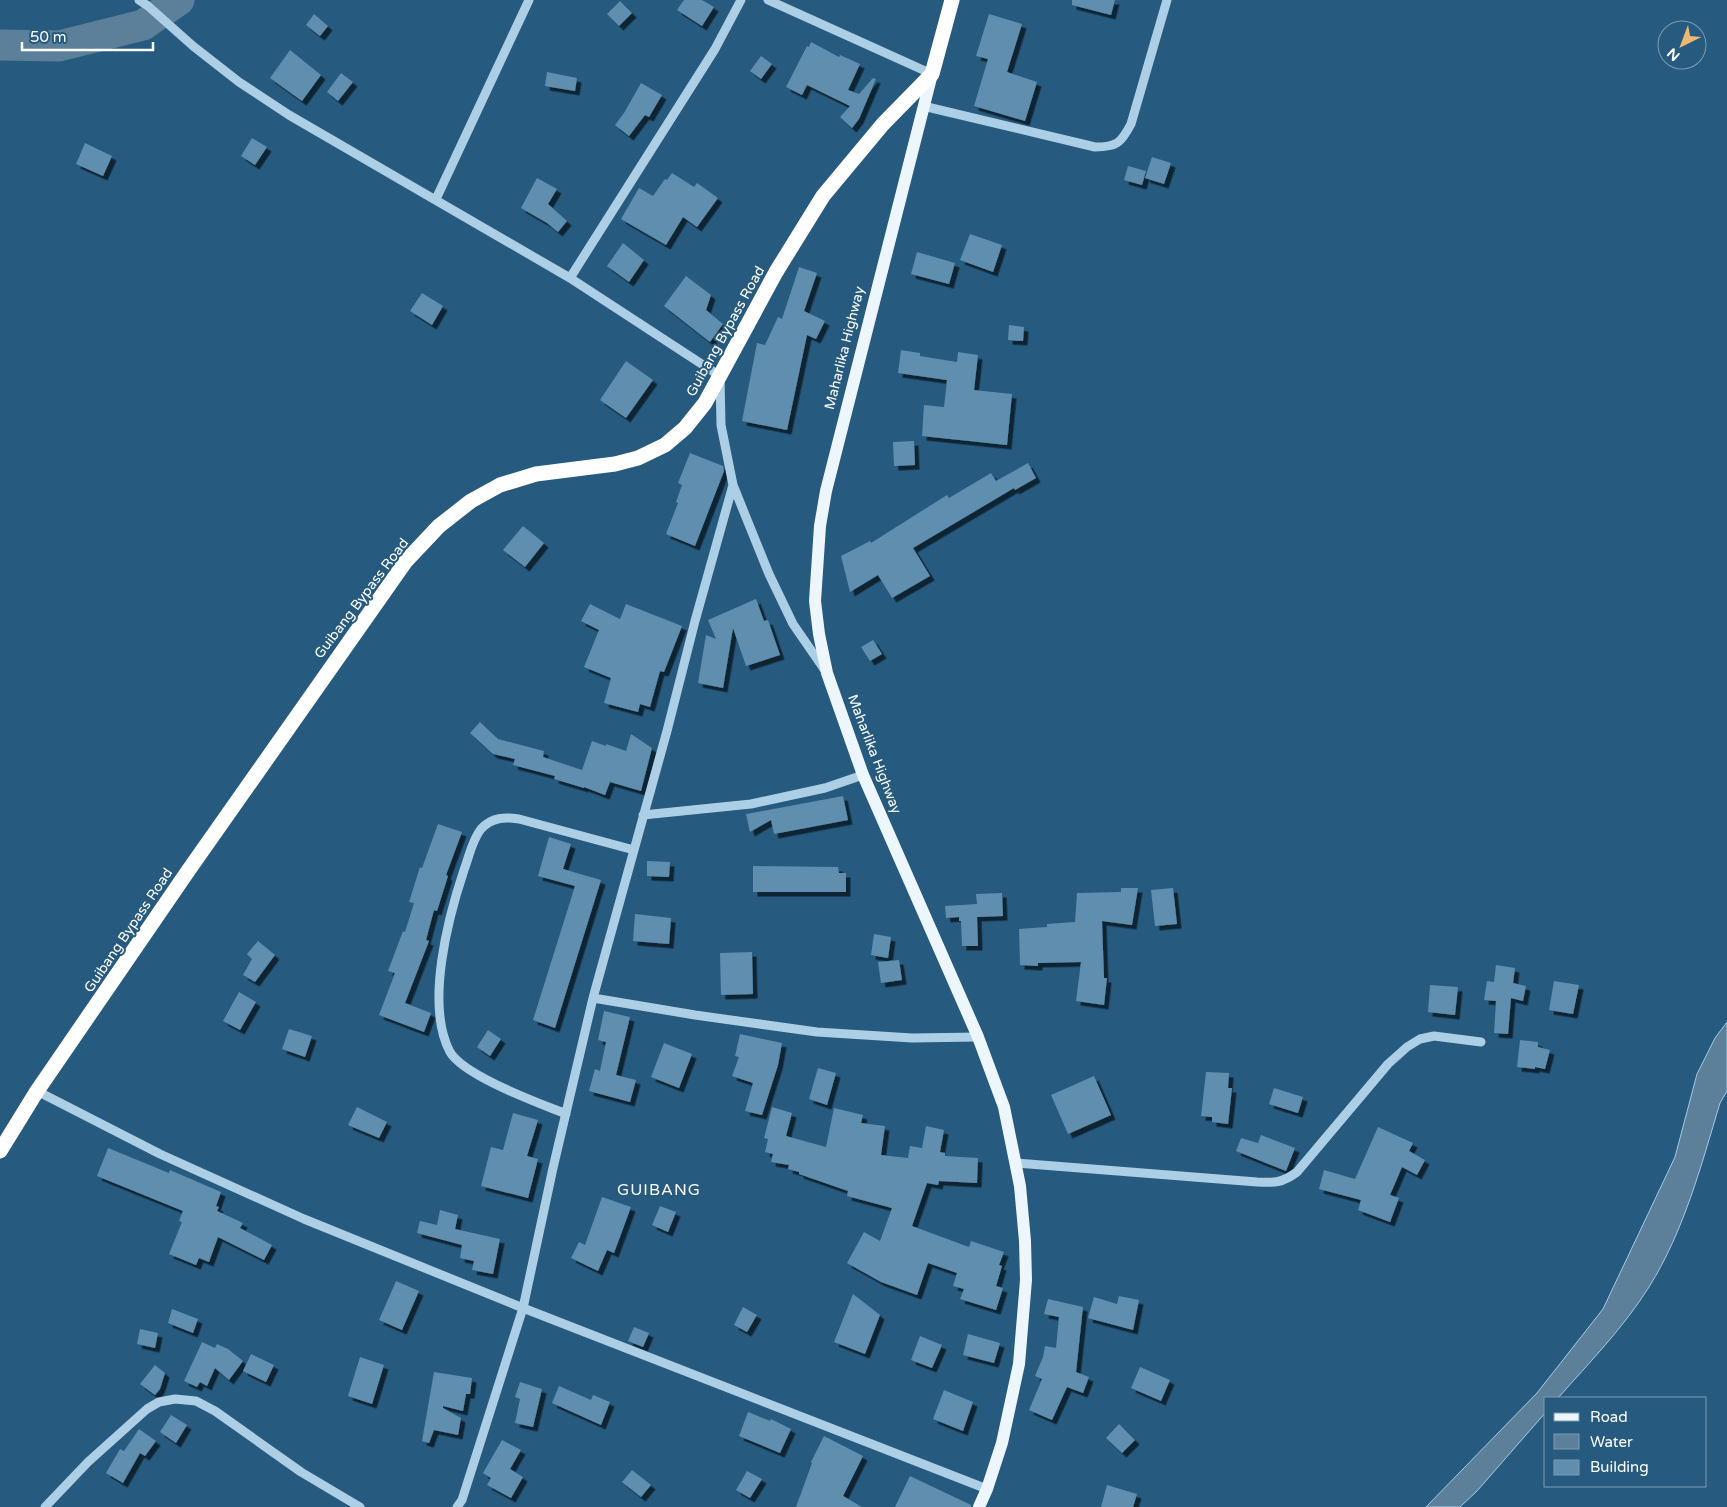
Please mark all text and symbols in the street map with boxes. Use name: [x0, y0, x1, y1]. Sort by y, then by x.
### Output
scale bar: [22, 20, 154, 52]
north arrow: [1657, 20, 1707, 70]
text: 50 m: [30, 28, 67, 46]
text: N: [1664, 44, 1684, 64]
street label: Guibang Bypass Road: [683, 263, 768, 399]
street label: Maharlika Highway: [821, 284, 868, 412]
street label: Guibang Bypass Road: [311, 535, 412, 662]
street label: Maharlika Highway: [844, 692, 905, 817]
street label: Guibang Bypass Road: [80, 865, 176, 996]
district label: GUIBANG: [617, 1180, 701, 1200]
legend: [1544, 1397, 1707, 1487]
text: Road: [1590, 1408, 1628, 1426]
text: Water: [1590, 1433, 1633, 1451]
text: Building: [1590, 1458, 1649, 1476]

